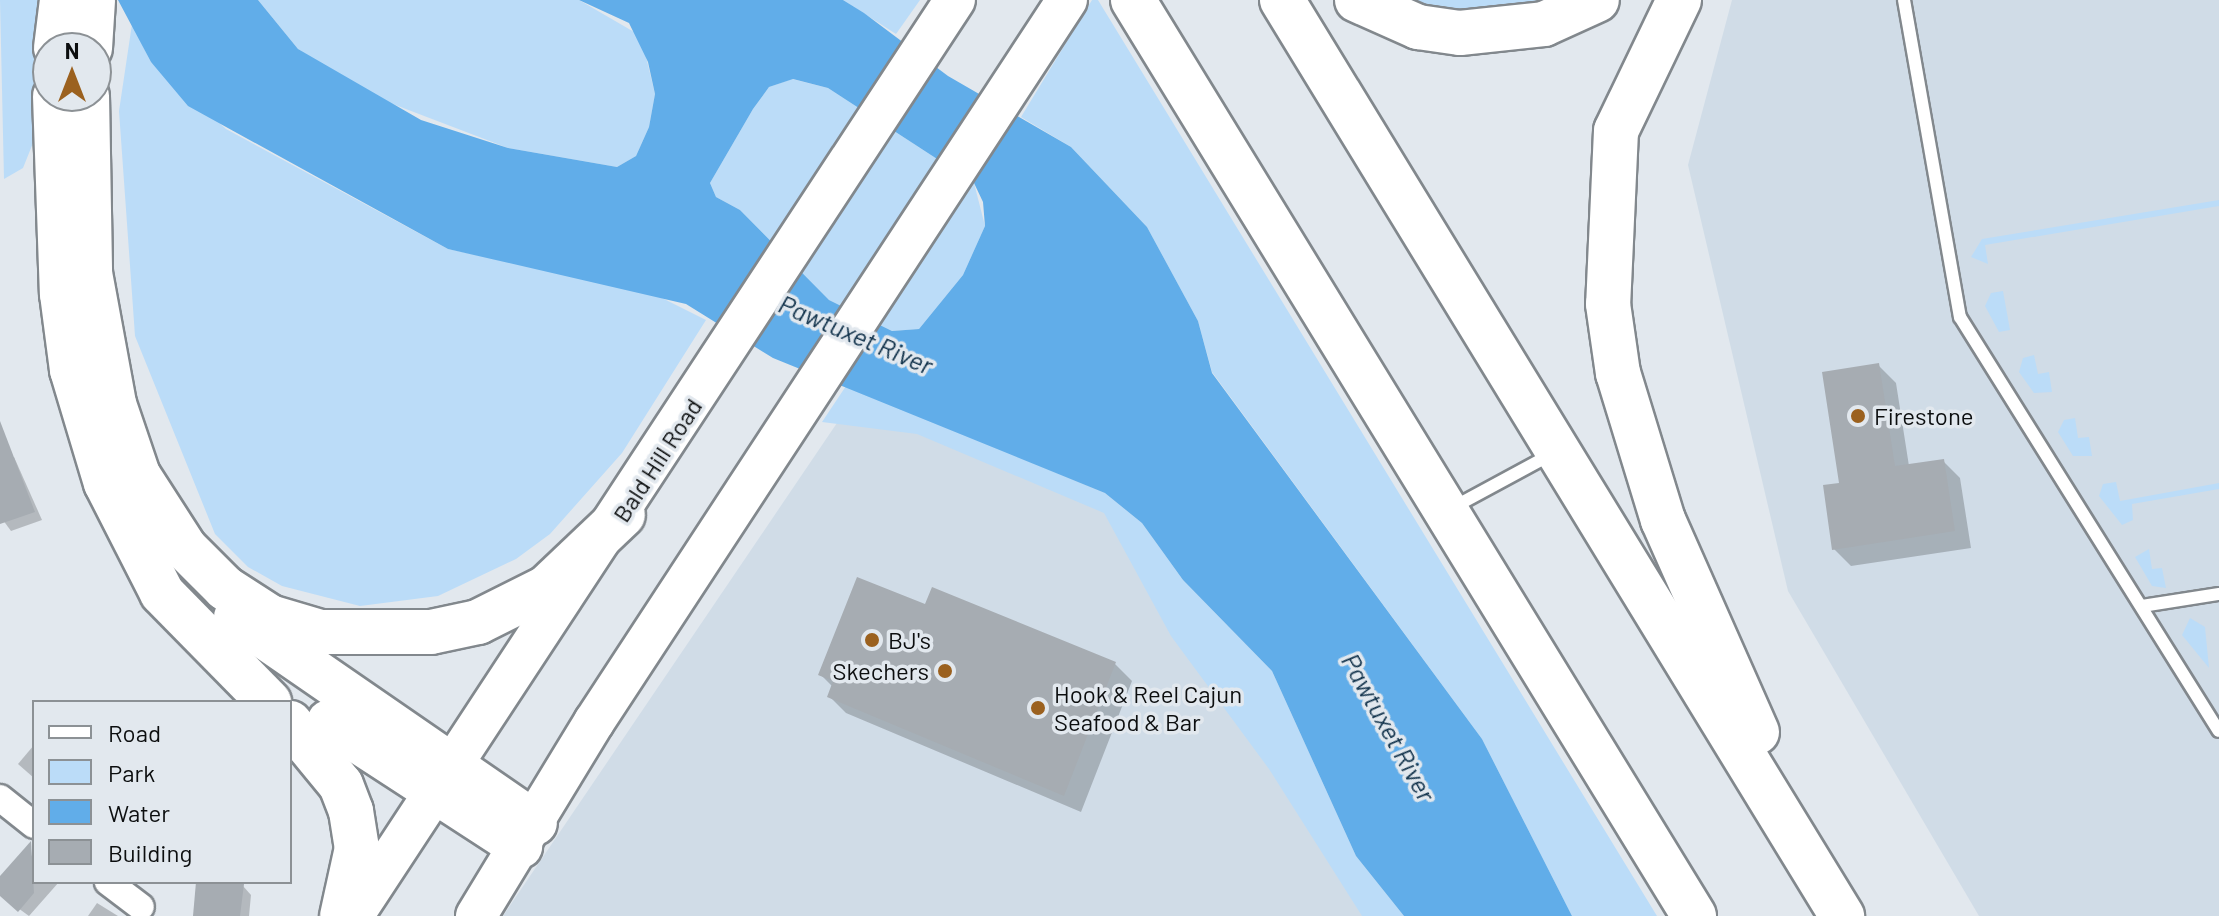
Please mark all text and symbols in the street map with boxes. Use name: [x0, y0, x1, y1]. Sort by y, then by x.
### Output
north arrow: [32, 32, 112, 112]
text: N: [65, 37, 79, 63]
water label: Pawtuxet River: [774, 288, 938, 380]
street label: Bald Hill Road: [606, 393, 708, 527]
place label: Firestone: [1874, 402, 1973, 430]
marker: Firestone: [1849, 407, 1867, 425]
place label: BJ's: [888, 626, 931, 654]
marker: BJ's: [863, 631, 881, 649]
water label: Pawtuxet River: [1336, 648, 1442, 806]
place label: Skechers: [832, 657, 929, 685]
marker: Skechers: [936, 662, 954, 680]
place label: Hook & Reel Cajun Seafood & Bar: [1054, 680, 1242, 736]
marker: Hook & Reel Cajun Seafood & Bar: [1029, 699, 1047, 717]
legend: [32, 700, 292, 884]
text: Road: [108, 718, 161, 747]
text: Park: [108, 758, 155, 787]
text: Water: [108, 798, 170, 827]
text: Building: [108, 838, 192, 867]

